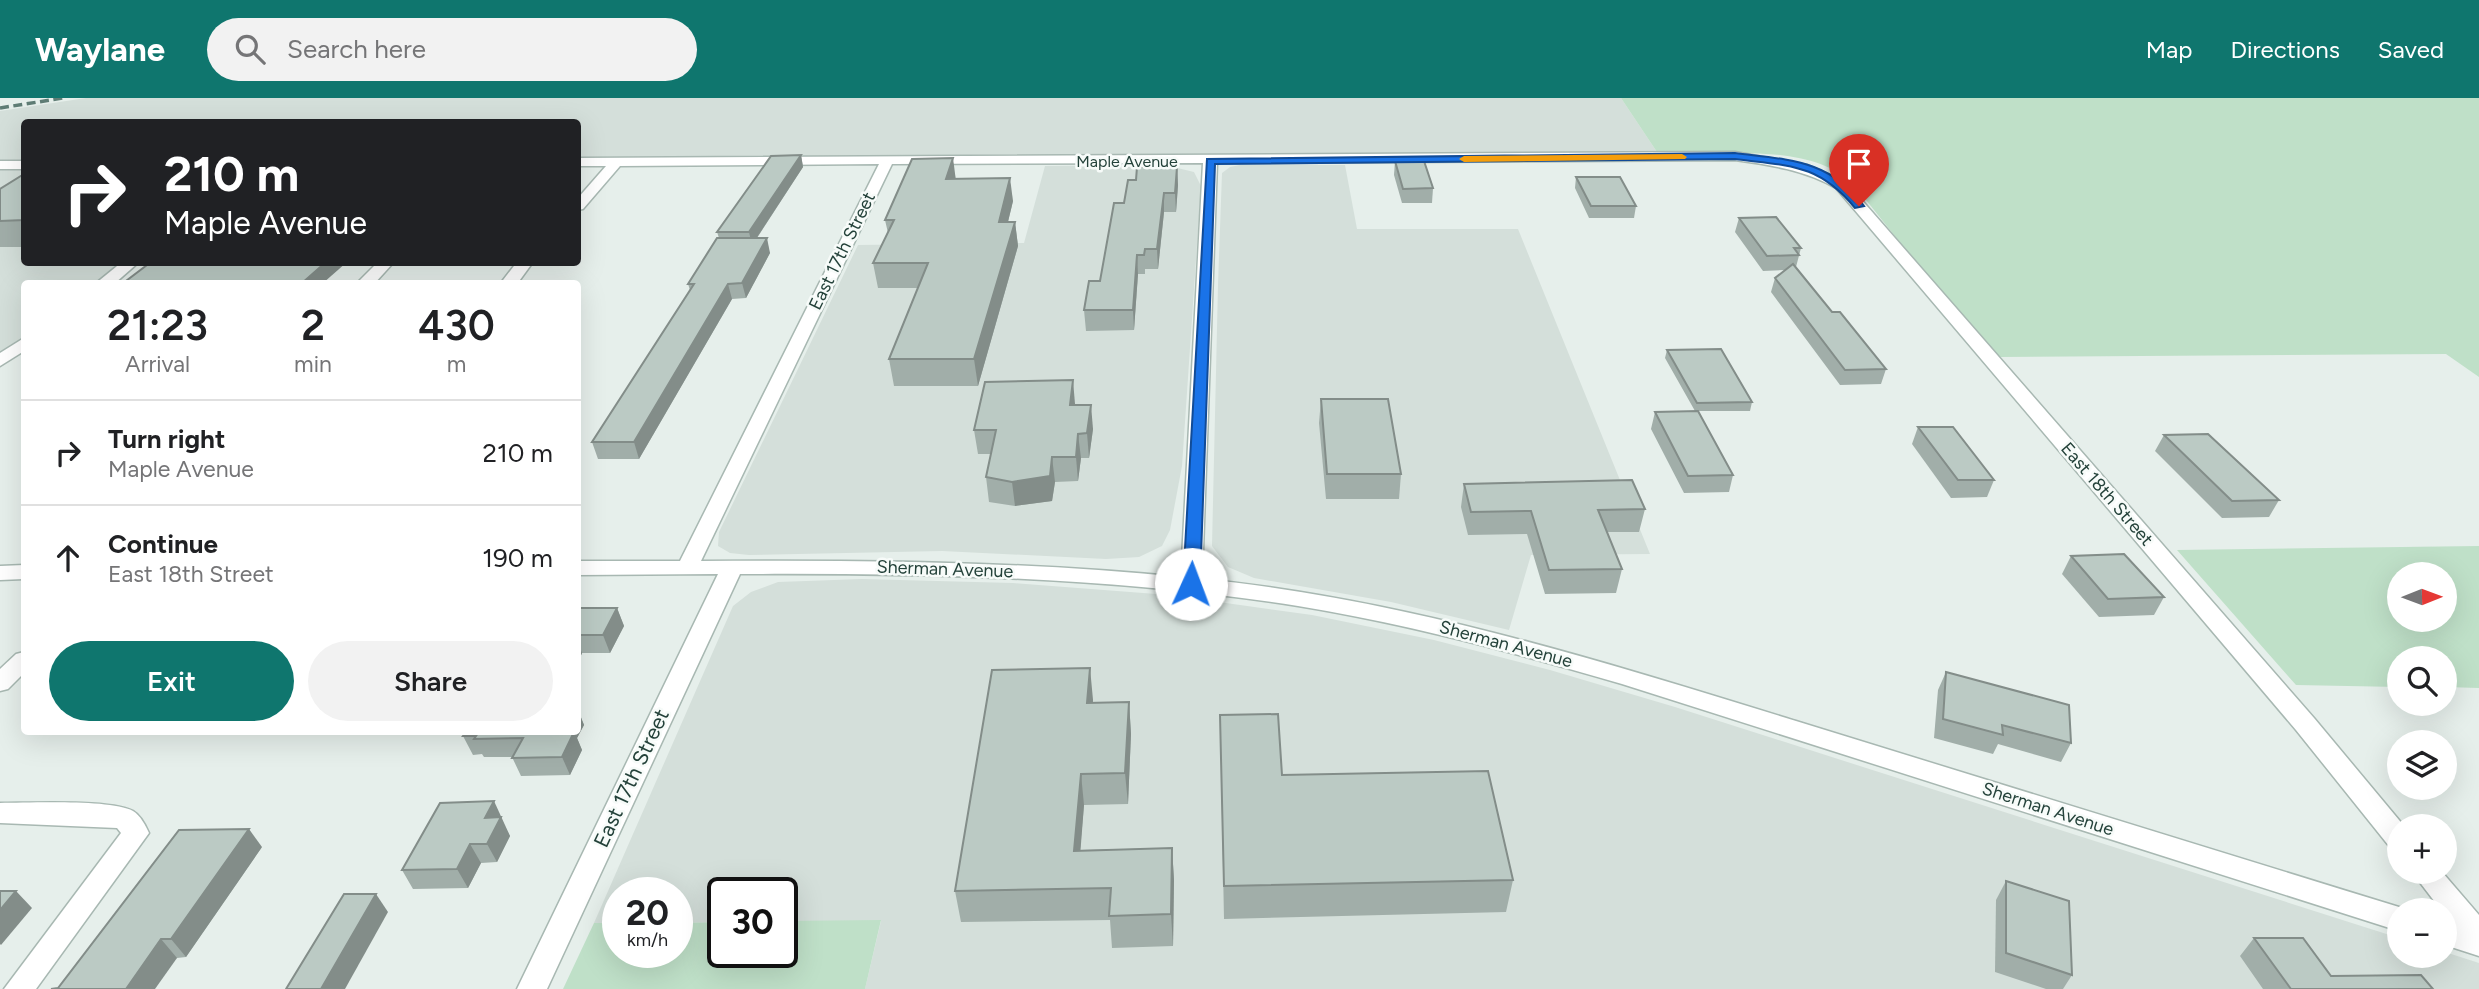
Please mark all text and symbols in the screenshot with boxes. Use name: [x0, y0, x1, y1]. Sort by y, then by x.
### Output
search box: [207, 18, 697, 81]
text: Waylane: [35, 30, 165, 69]
icon: search: [231, 30, 269, 68]
text: Search here: [287, 33, 426, 65]
text: Map: [2146, 35, 2192, 64]
text: Directions: [2230, 35, 2340, 64]
text: Saved: [2378, 35, 2444, 64]
pin: [1829, 134, 1889, 206]
text: 210 m: [164, 144, 299, 203]
icon: arrive: [1840, 145, 1878, 183]
icon: right: [49, 147, 140, 238]
street label: Maple Avenue: [1076, 152, 1178, 171]
street label: East 17th Street: [804, 188, 880, 313]
text: Maple Avenue: [164, 204, 367, 242]
text: 21:23: [107, 300, 208, 351]
text: 2: [301, 300, 325, 351]
text: 430: [418, 300, 495, 351]
text: Arrival: [125, 350, 190, 378]
text: min: [294, 350, 332, 378]
text: m: [447, 350, 466, 378]
text: Turn right: [108, 423, 225, 455]
icon: right: [49, 434, 87, 472]
text: 210 m: [483, 437, 553, 469]
street label: East 18th Street: [2056, 438, 2158, 550]
text: Maple Avenue: [108, 455, 254, 483]
text: Continue: [108, 528, 218, 560]
icon: ahead: [49, 539, 87, 577]
text: 190 m: [482, 542, 553, 574]
position arrow: [1154, 547, 1228, 621]
street label: Sherman Avenue: [876, 556, 1014, 582]
text: East 18th Street: [108, 560, 274, 588]
north arrow: [2387, 562, 2457, 632]
map controls: [2387, 562, 2457, 968]
street label: Sherman Avenue: [1437, 616, 1575, 672]
button: Exit: [49, 641, 294, 721]
button: Share: [308, 641, 553, 721]
button: search: [2387, 646, 2457, 716]
street label: East 17th Street: [588, 705, 674, 851]
button: layers: [2387, 730, 2457, 800]
street label: Sherman Avenue: [1980, 777, 2117, 841]
button: +: [2387, 814, 2457, 884]
speed limit sign: 30: [707, 877, 798, 968]
text: 20: [626, 892, 669, 934]
button: −: [2387, 898, 2457, 968]
text: km/h: [627, 929, 668, 951]

